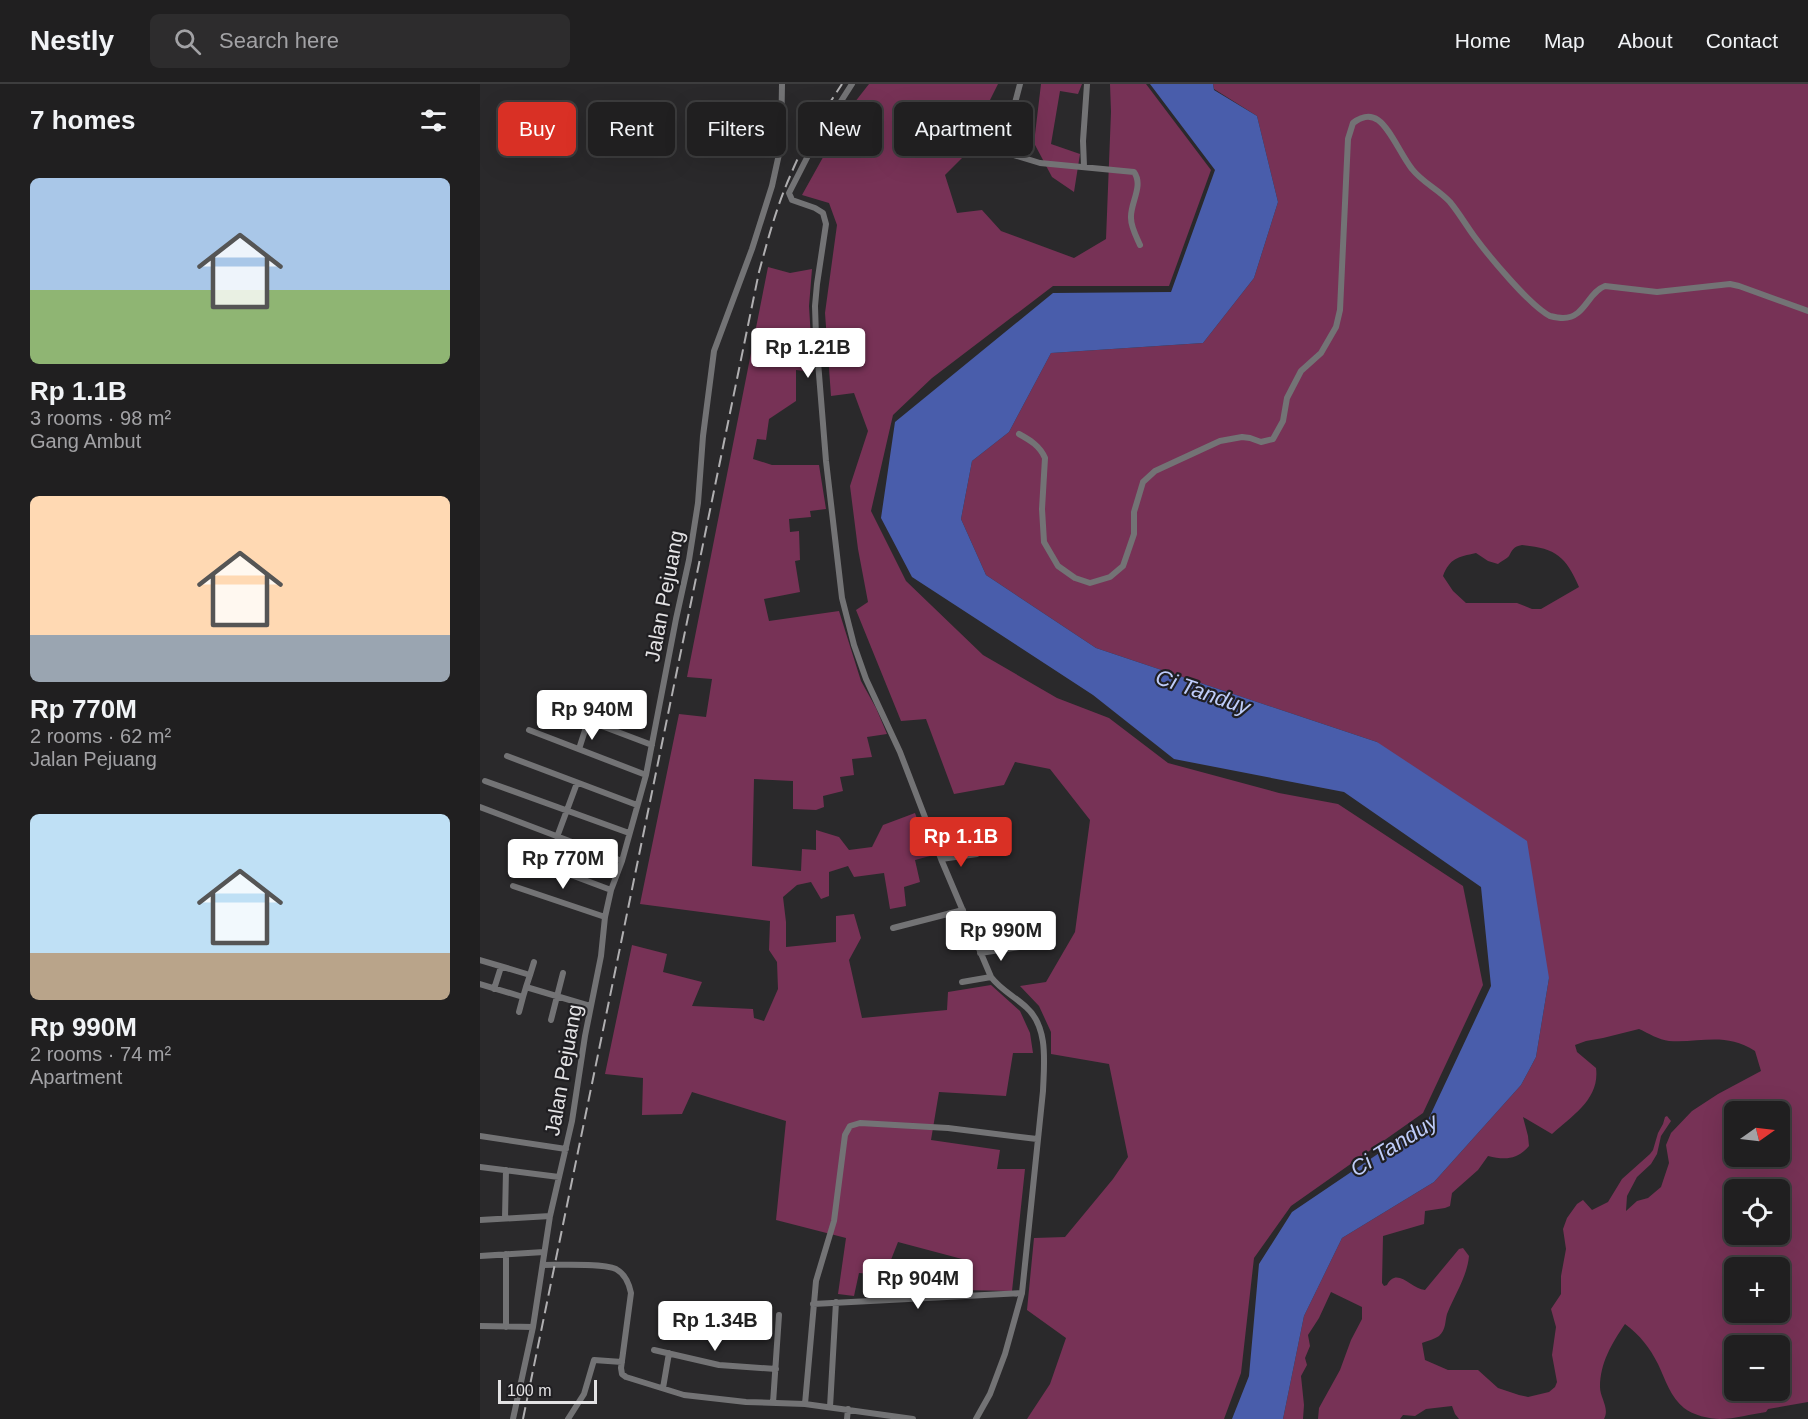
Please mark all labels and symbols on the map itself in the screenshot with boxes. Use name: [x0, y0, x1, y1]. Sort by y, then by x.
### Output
pin: Rp 1.21B: [746, 328, 870, 379]
street label: Jalan Pejuang: [640, 528, 688, 664]
water label: Ci Tanduy: [1152, 664, 1255, 720]
pin: Rp 940M: [537, 690, 647, 741]
pin: Rp 1.1B: [906, 817, 1016, 868]
pin: Rp 770M: [508, 839, 618, 890]
pin: Rp 990M: [946, 911, 1056, 962]
street label: Jalan Pejuang: [540, 1002, 586, 1138]
north arrow: [1724, 1101, 1790, 1167]
water label: Ci Tanduy: [1346, 1107, 1444, 1182]
pin: Rp 904M: [863, 1259, 973, 1310]
pin: Rp 1.34B: [653, 1301, 777, 1352]
scale bar: [498, 1377, 597, 1404]

